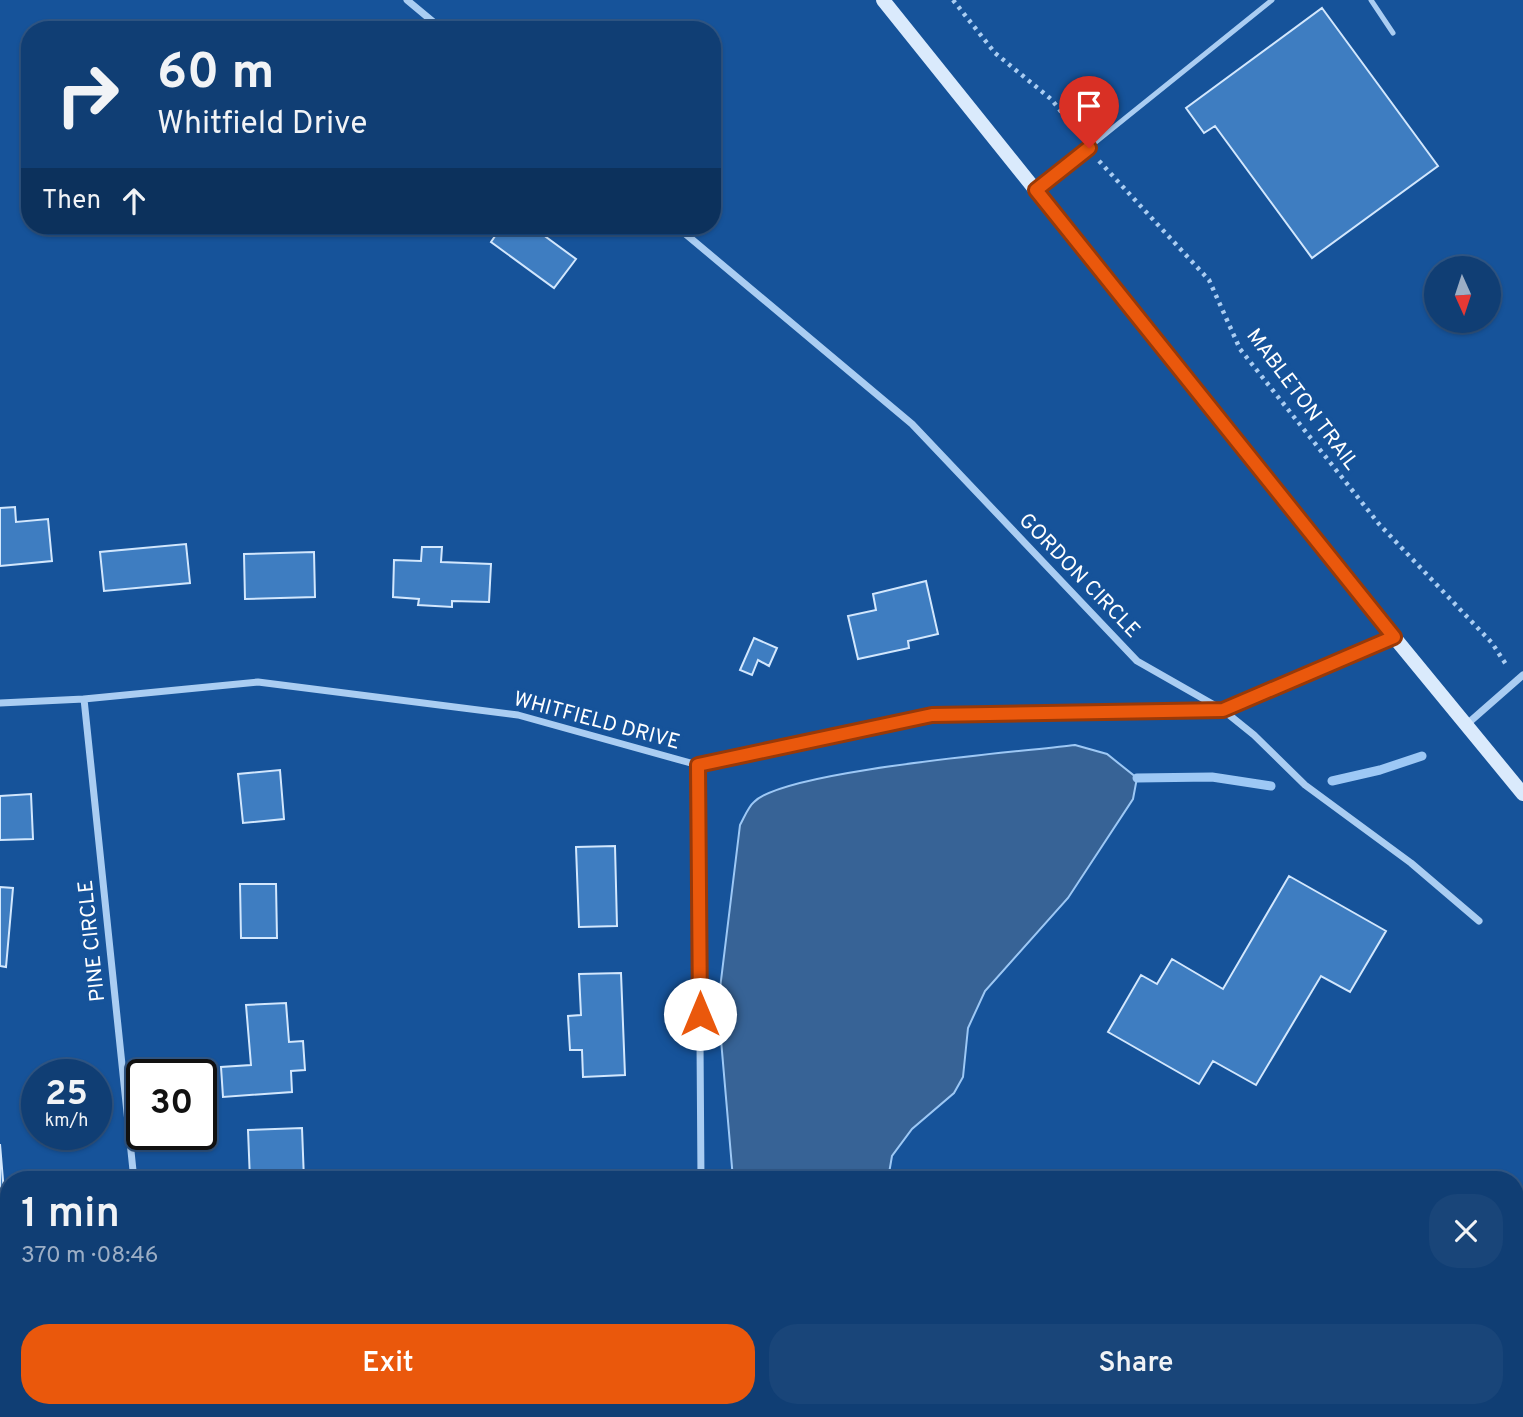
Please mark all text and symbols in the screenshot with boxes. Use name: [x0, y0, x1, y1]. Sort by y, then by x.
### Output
text: 60 m: [157, 44, 275, 106]
icon: right: [42, 49, 133, 140]
pin: [1059, 76, 1119, 148]
icon: arrive: [1070, 87, 1108, 125]
text: Whitfield Drive: [157, 105, 368, 145]
icon: ahead: [115, 182, 153, 220]
text: Then: [42, 185, 101, 218]
north arrow: [1424, 256, 1502, 332]
map controls: [1424, 256, 1501, 333]
street label: MABLETON TRAIL: [1240, 324, 1364, 476]
street label: GORDON CIRCLE: [1012, 508, 1146, 644]
street label: WHITFIELD DRIVE: [510, 686, 683, 757]
street label: PINE CIRCLE: [73, 879, 112, 1003]
position arrow: [663, 977, 737, 1051]
speed limit sign: 30: [126, 1059, 217, 1150]
text: 25: [45, 1073, 88, 1117]
text: km/h: [45, 1110, 88, 1133]
text: 1 min: [21, 1189, 120, 1242]
button: close: [1429, 1194, 1503, 1268]
text: 370 m · 08:46: [21, 1242, 158, 1271]
button: Exit: [21, 1324, 755, 1404]
button: Share: [769, 1324, 1503, 1404]

